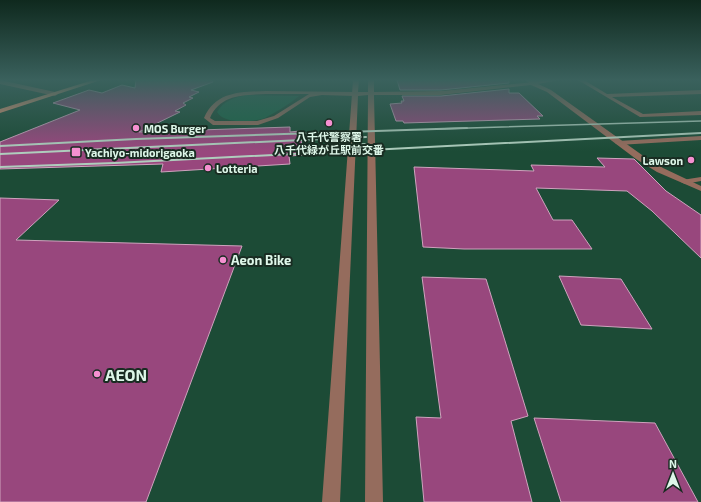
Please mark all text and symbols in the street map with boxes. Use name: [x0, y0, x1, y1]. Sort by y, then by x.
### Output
marker: 八千代警察署 八千代緑が丘駅前交番: [324, 118, 334, 128]
place label: MOS Burger: [144, 122, 206, 135]
marker: MOS Burger: [131, 123, 141, 133]
place label: 八千代警察署 八千代緑が丘駅前交番: [274, 130, 384, 156]
marker: Yachiyo-midorigaoka: [70, 146, 82, 158]
place label: Yachiyo-midorigaoka: [85, 146, 195, 160]
place label: Lawson: [643, 154, 683, 167]
marker: Lawson: [686, 155, 696, 165]
place label: Lotteria: [216, 162, 258, 175]
marker: Lotteria: [203, 163, 213, 173]
place label: Aeon Bike: [231, 252, 291, 268]
marker: Aeon Bike: [218, 255, 228, 265]
place label: AEON: [105, 365, 147, 384]
marker: AEON: [92, 369, 102, 379]
north arrow: [653, 454, 693, 494]
text: N: [669, 457, 677, 470]

